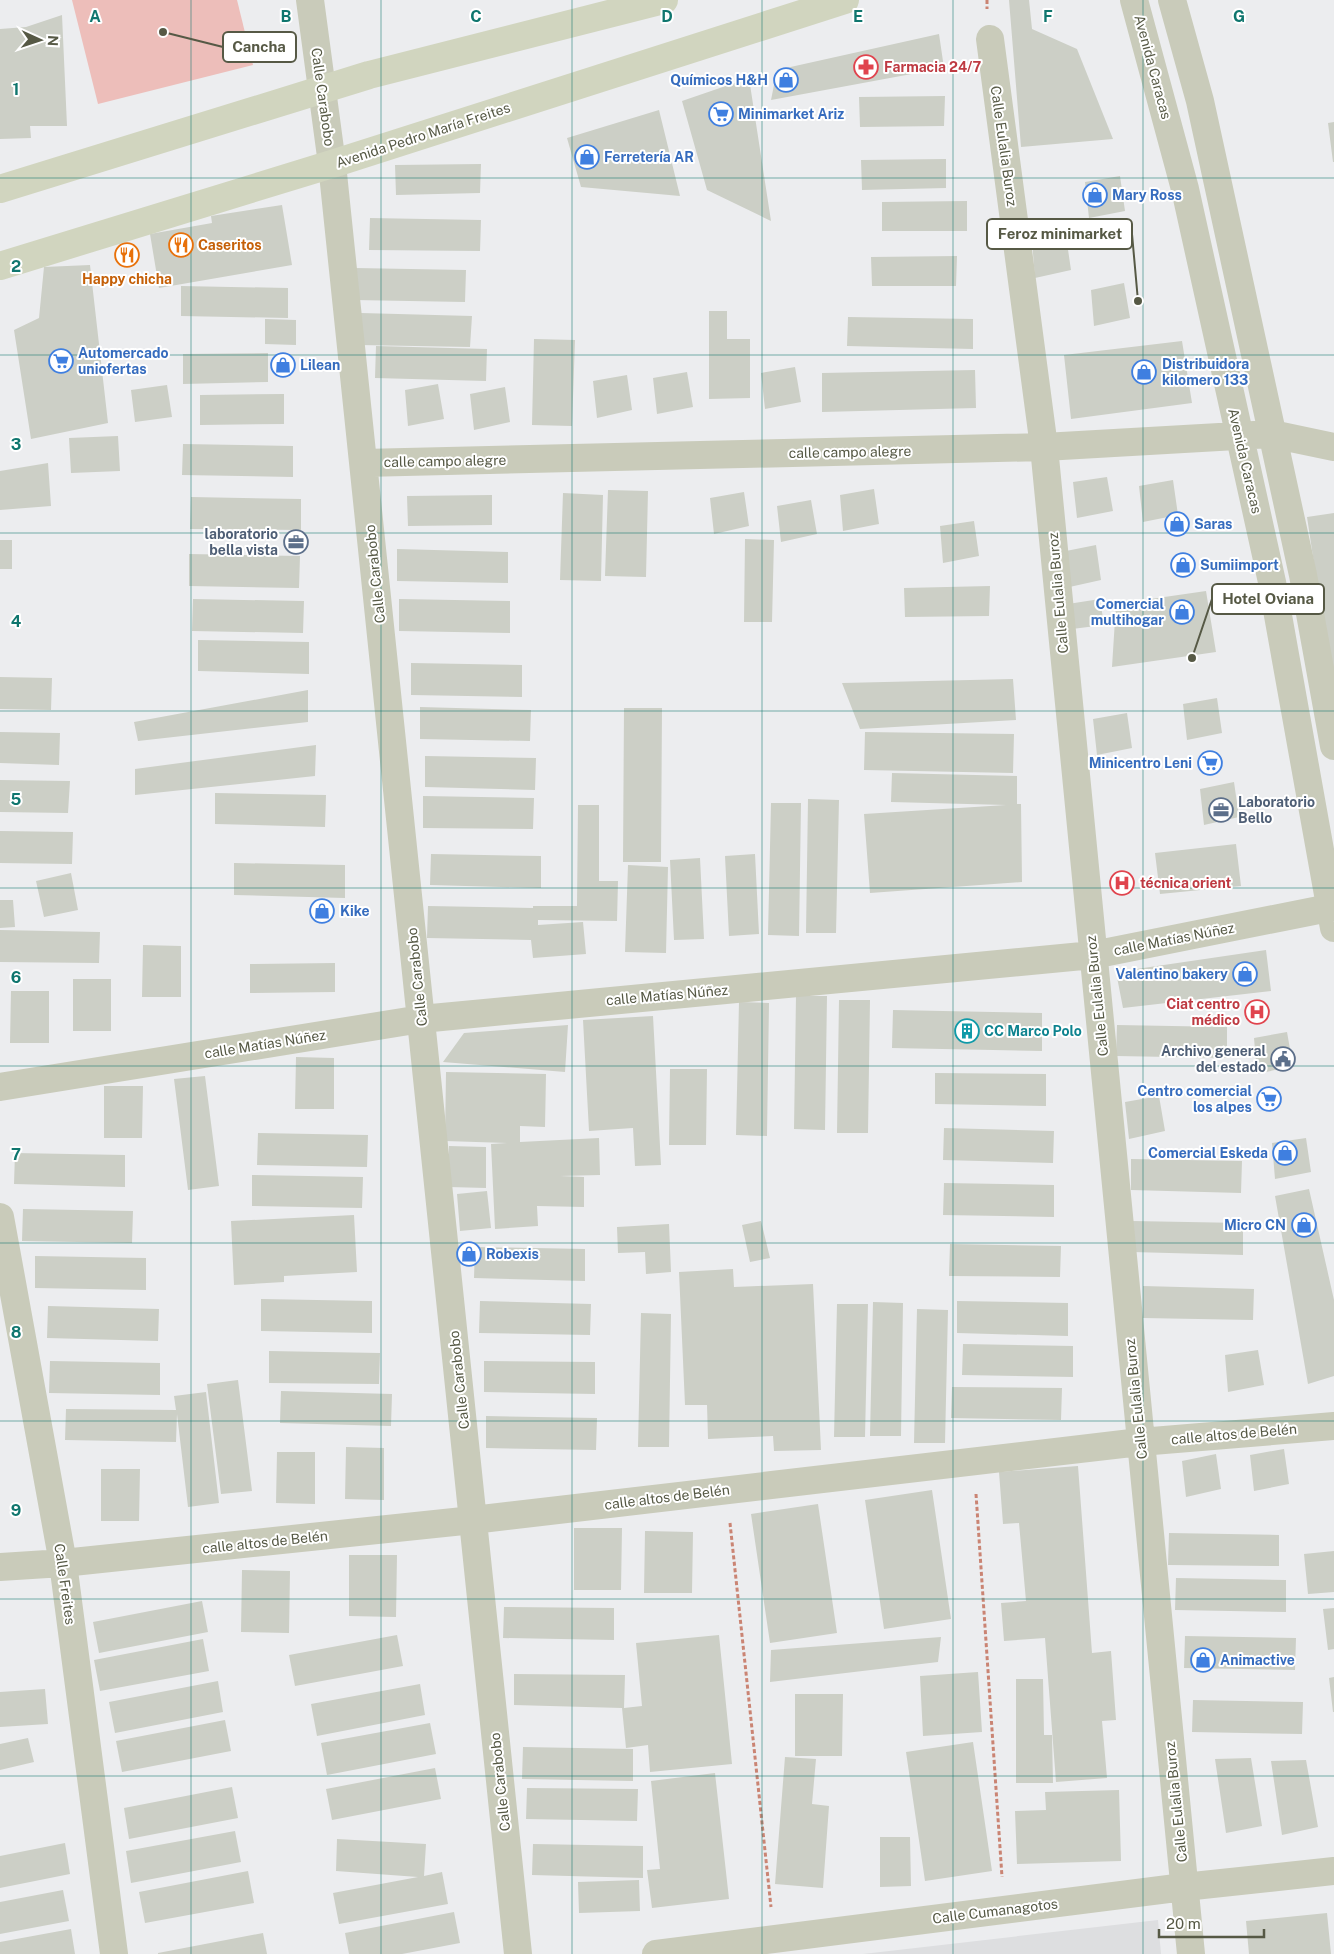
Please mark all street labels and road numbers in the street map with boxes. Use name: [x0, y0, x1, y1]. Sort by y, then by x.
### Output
street label: Avenida Caracas: [1131, 13, 1175, 121]
street label: Calle Carabobo: [308, 47, 338, 147]
street label: Calle Eulalia Buroz: [988, 85, 1020, 207]
street label: Avenida Pedro María Freites: [334, 99, 512, 171]
street label: Avenida Caracas: [1225, 407, 1265, 515]
street label: calle campo alegre: [789, 443, 912, 461]
street label: calle campo alegre: [384, 452, 507, 470]
street label: Calle Carabobo: [362, 524, 388, 624]
street label: Calle Eulalia Buroz: [1045, 532, 1071, 654]
street label: calle Matías Núñez: [1112, 919, 1236, 959]
street label: Calle Carabobo: [404, 927, 430, 1027]
street label: Calle Eulalia Buroz: [1083, 935, 1111, 1057]
street label: calle Matías Núñez: [605, 982, 729, 1008]
street label: calle Matías Núñez: [203, 1026, 327, 1061]
street label: Calle Carabobo: [446, 1330, 472, 1430]
street label: Calle Eulalia Buroz: [1122, 1338, 1150, 1460]
street label: calle altos de Belén: [1170, 1421, 1298, 1447]
street label: calle altos de Belén: [603, 1481, 731, 1513]
street label: calle altos de Belén: [201, 1527, 329, 1557]
street label: Calle Freites: [51, 1542, 79, 1626]
street label: Calle Carabobo: [487, 1732, 513, 1832]
street label: Calle Eulalia Buroz: [1162, 1741, 1190, 1863]
street label: Calle Cumanagotos: [931, 1895, 1059, 1927]

